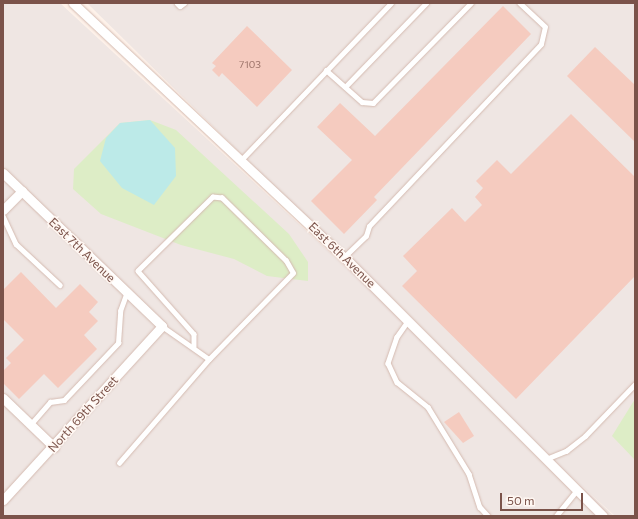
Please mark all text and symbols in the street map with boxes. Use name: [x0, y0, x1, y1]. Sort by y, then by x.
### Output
house number: 7103: [239, 59, 261, 71]
street label: East 7th Avenue: [46, 215, 118, 285]
street label: East 6th Avenue: [306, 219, 378, 291]
street label: North 69th Street: [45, 373, 121, 455]
scale bar: [502, 485, 585, 511]
text: 50 m: [507, 493, 535, 507]

